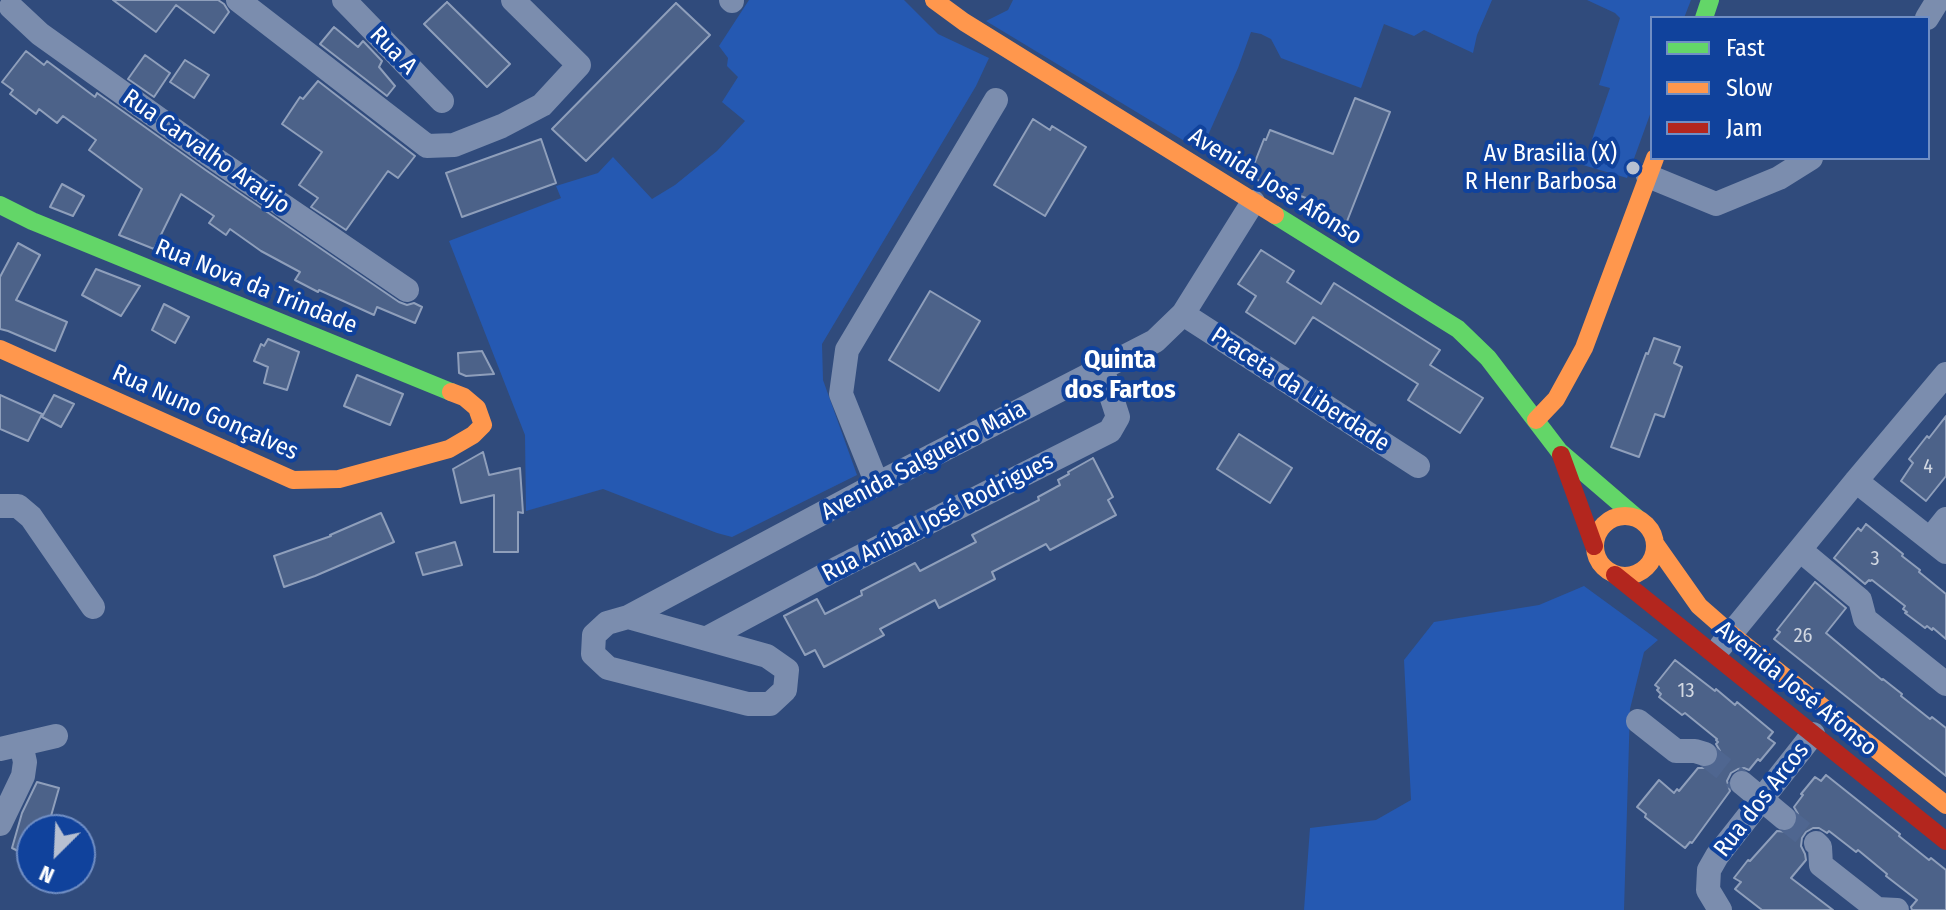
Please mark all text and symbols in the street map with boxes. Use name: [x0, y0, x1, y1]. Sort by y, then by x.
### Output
legend: [1650, 16, 1930, 160]
street label: Rua A: [363, 21, 423, 81]
text: Fast: [1726, 34, 1765, 62]
text: Slow: [1726, 74, 1772, 102]
street label: Rua Carvalho Araújo: [117, 84, 295, 220]
text: Jam: [1726, 114, 1763, 142]
street label: Avenida José Afonso: [1183, 122, 1367, 252]
place label: Av Brasilia (X) R Henr Barbosa: [1465, 140, 1617, 196]
marker: Av Brasilia (X) R Henr Barbosa: [1624, 159, 1642, 177]
street label: Rua Nova da Trindade: [151, 233, 361, 341]
street label: Praceta da Liberdade: [1205, 322, 1395, 458]
district label: Quinta dos Fartos: [1064, 345, 1176, 406]
street label: Rua Nuno Gonçalves: [108, 359, 302, 467]
street label: Avenida Salgueiro Maia: [817, 395, 1031, 527]
street label: Rua Aníbal José Rodrigues: [817, 447, 1059, 589]
house number: 4: [1923, 455, 1933, 479]
house number: 3: [1870, 547, 1880, 571]
street label: Avenida José Afonso: [1710, 615, 1882, 763]
house number: 26: [1794, 624, 1812, 648]
house number: 13: [1678, 679, 1694, 703]
street label: Rua dos Arcos: [1708, 737, 1816, 863]
north arrow: [16, 814, 96, 894]
text: N: [35, 860, 58, 890]

